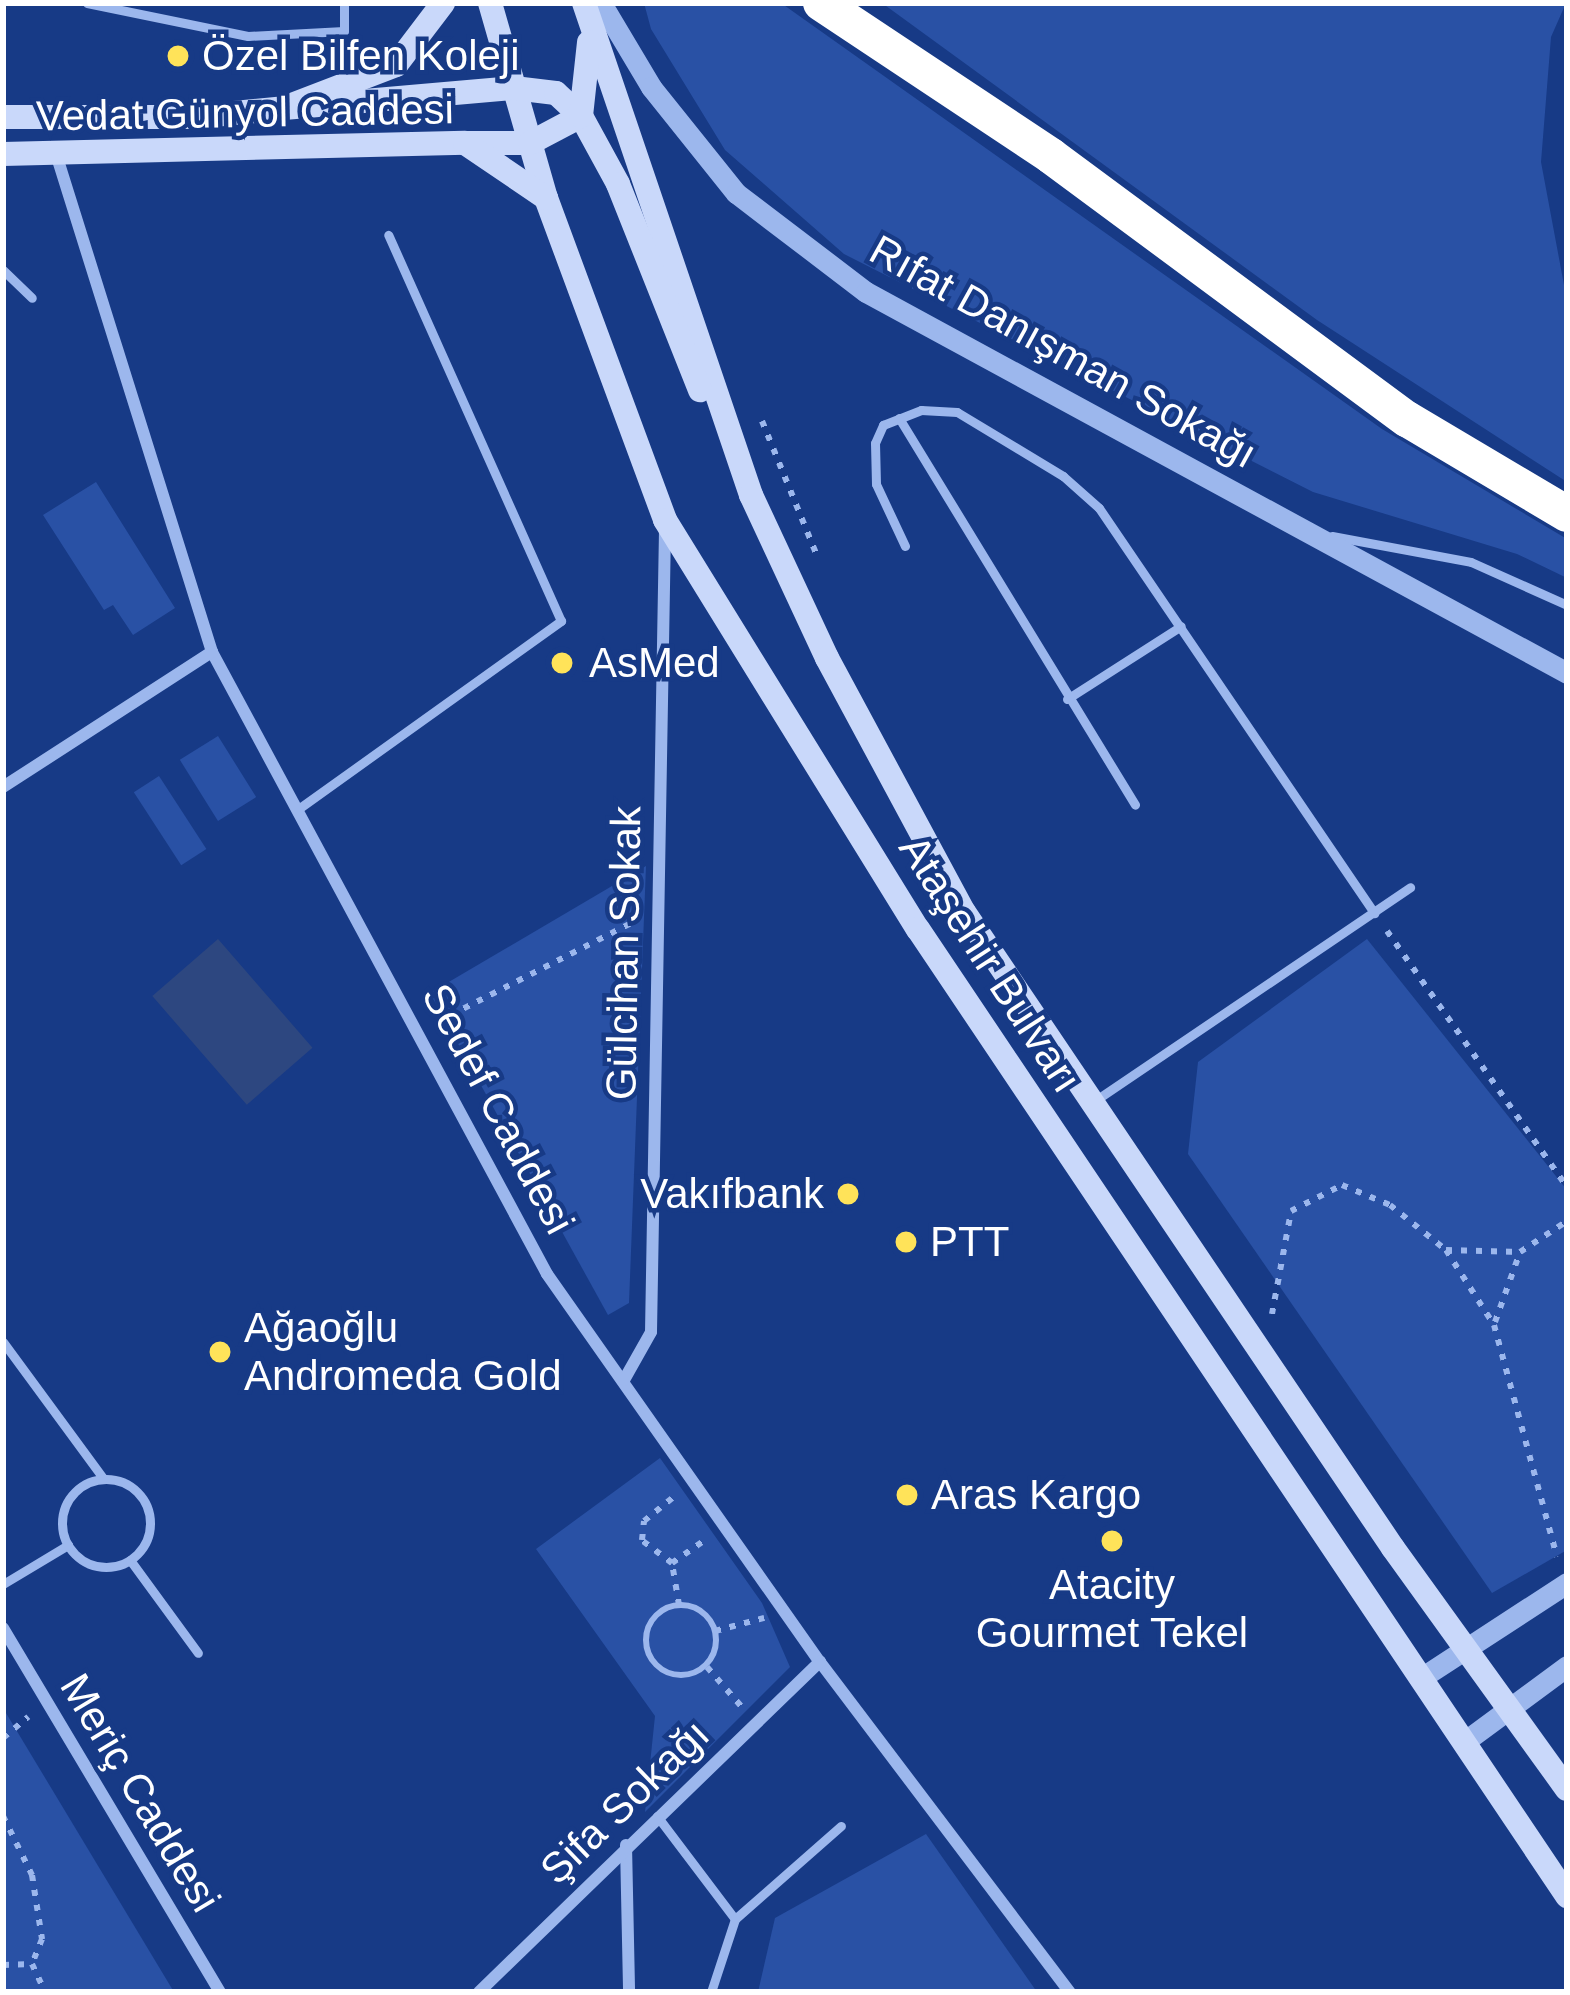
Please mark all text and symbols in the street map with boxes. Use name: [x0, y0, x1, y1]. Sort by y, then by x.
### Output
place label: Özel Bilfen Koleji: [202, 31, 519, 81]
marker: Özel Bilfen Koleji: [165, 43, 191, 69]
street label: Vedat Günyol Caddesi: [36, 84, 454, 142]
street label: Rıfat Danışman Sokağı: [861, 225, 1265, 479]
place label: AsMed: [589, 638, 720, 688]
marker: AsMed: [546, 647, 578, 679]
street label: Gülcihan Sokak: [596, 806, 652, 1100]
street label: Ataşehir Bulvarı: [888, 826, 1092, 1102]
street label: Sedef Caddesi: [411, 976, 585, 1242]
place label: Vakıfbank: [640, 1169, 824, 1219]
marker: Vakıfbank: [835, 1181, 861, 1207]
place label: PTT: [930, 1217, 1009, 1267]
marker: PTT: [893, 1229, 919, 1255]
place label: Ağaoğlu Andromeda Gold: [244, 1303, 562, 1402]
marker: Ağaoğlu Andromeda Gold: [207, 1339, 233, 1365]
place label: Aras Kargo: [931, 1470, 1141, 1520]
marker: Aras Kargo: [894, 1482, 920, 1508]
marker: Atacity Gourmet Tekel: [1099, 1528, 1125, 1554]
place label: Atacity Gourmet Tekel: [975, 1560, 1249, 1658]
street label: Meriç Caddesi: [49, 1665, 231, 1921]
street label: Şifa Sokağı: [530, 1709, 720, 1895]

